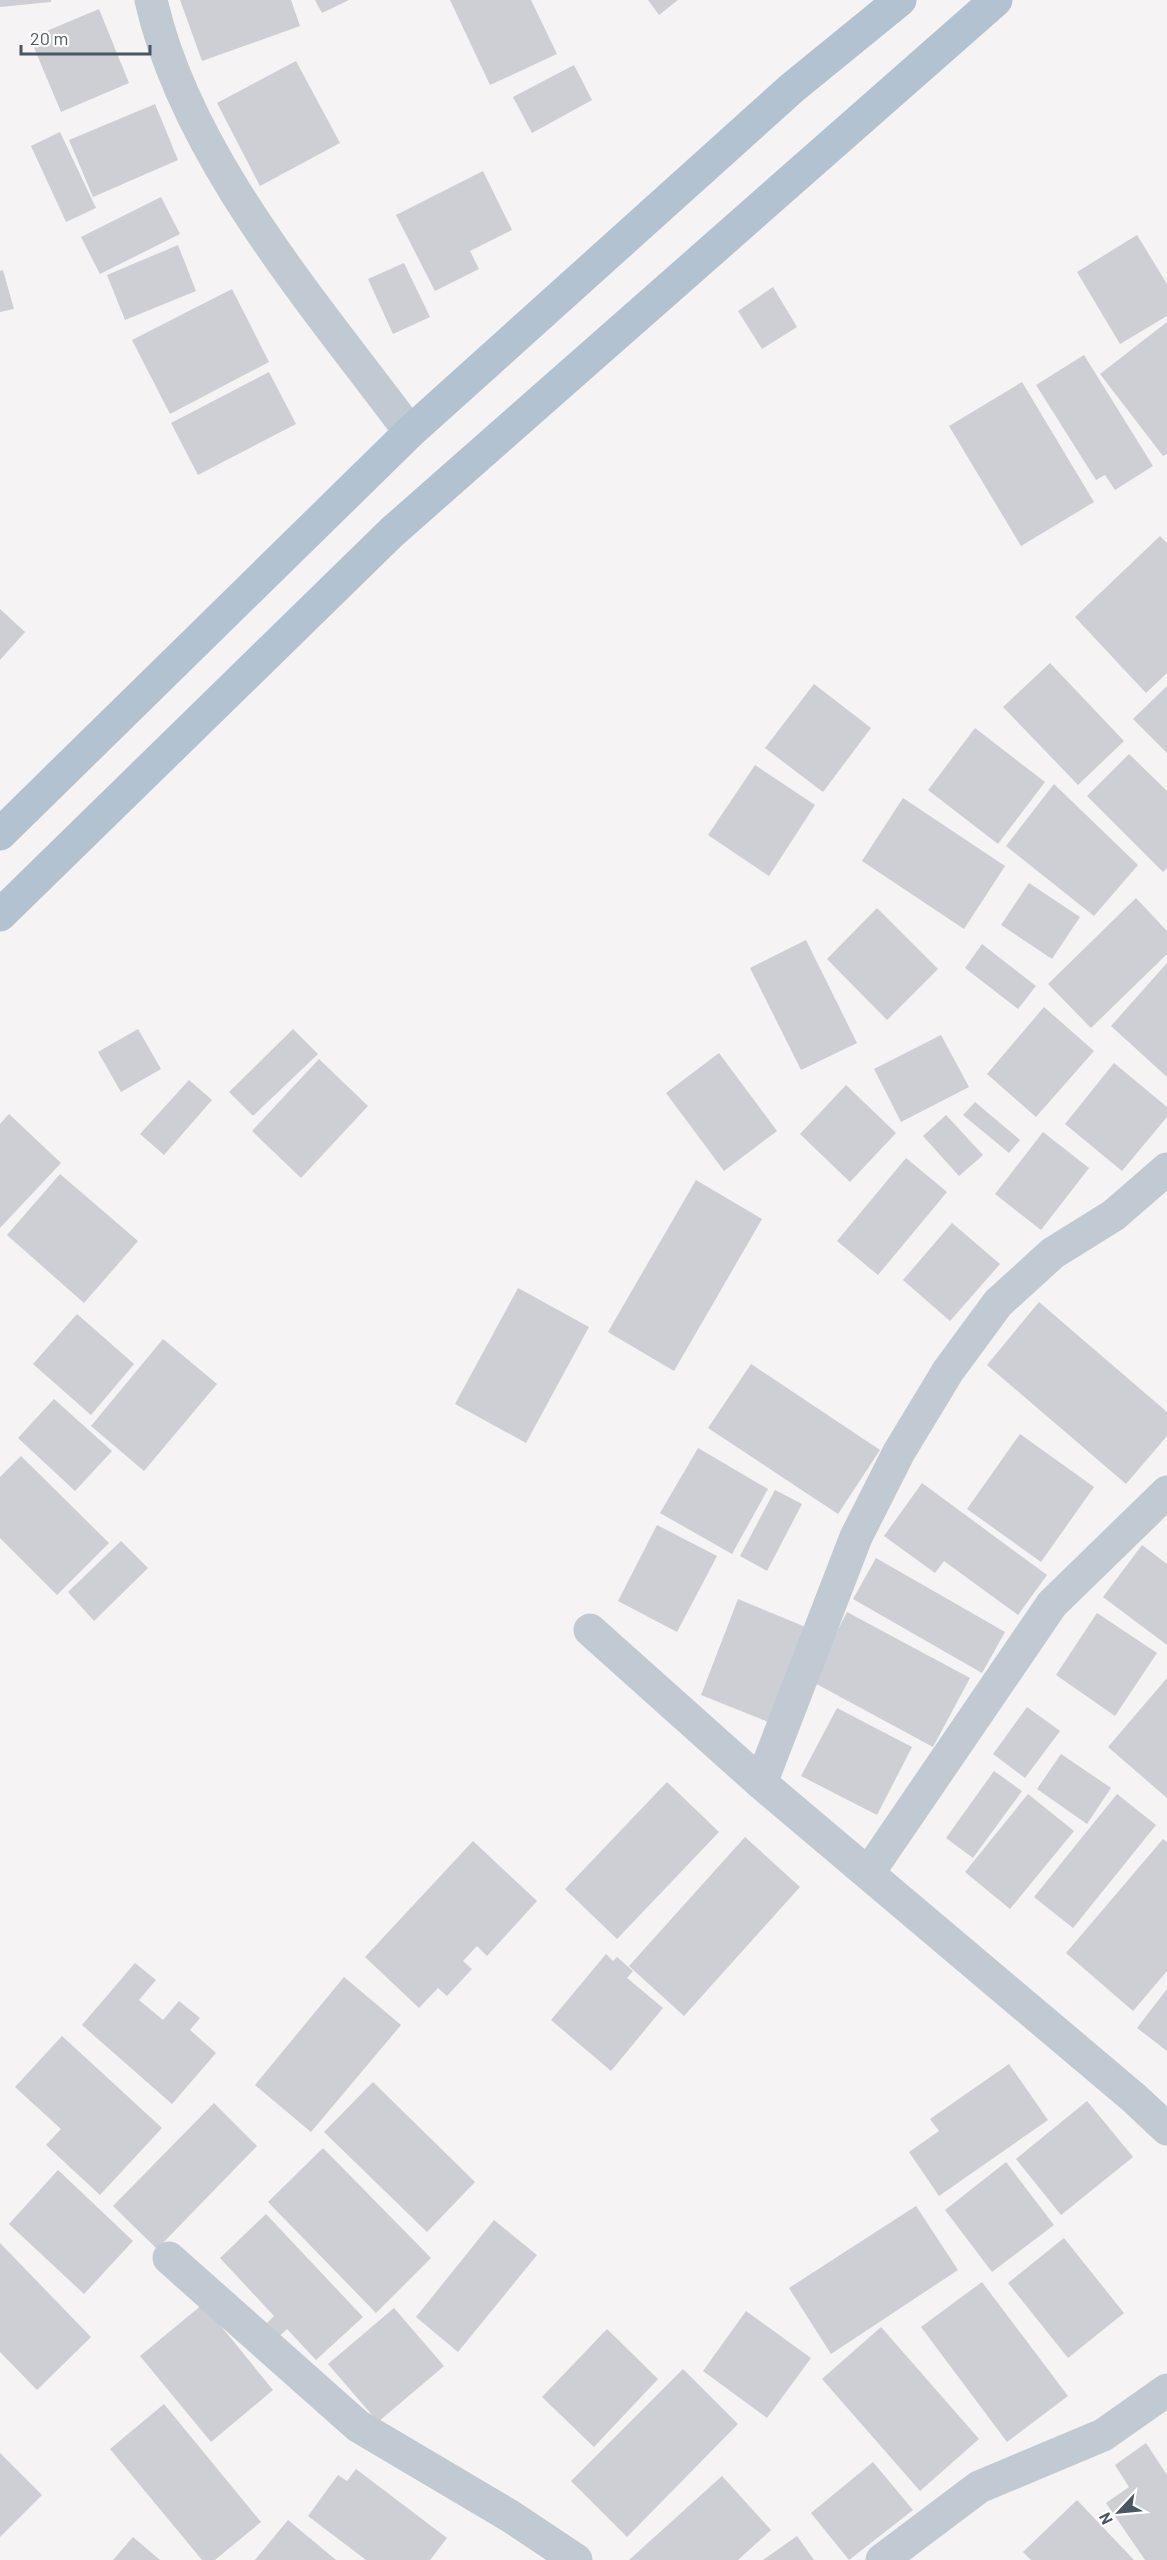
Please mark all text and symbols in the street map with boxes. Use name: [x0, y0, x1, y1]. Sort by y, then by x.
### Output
scale bar: [21, 18, 150, 56]
text: 20 m: [30, 27, 68, 49]
north arrow: [1089, 2482, 1149, 2542]
text: N: [1094, 2510, 1116, 2528]

